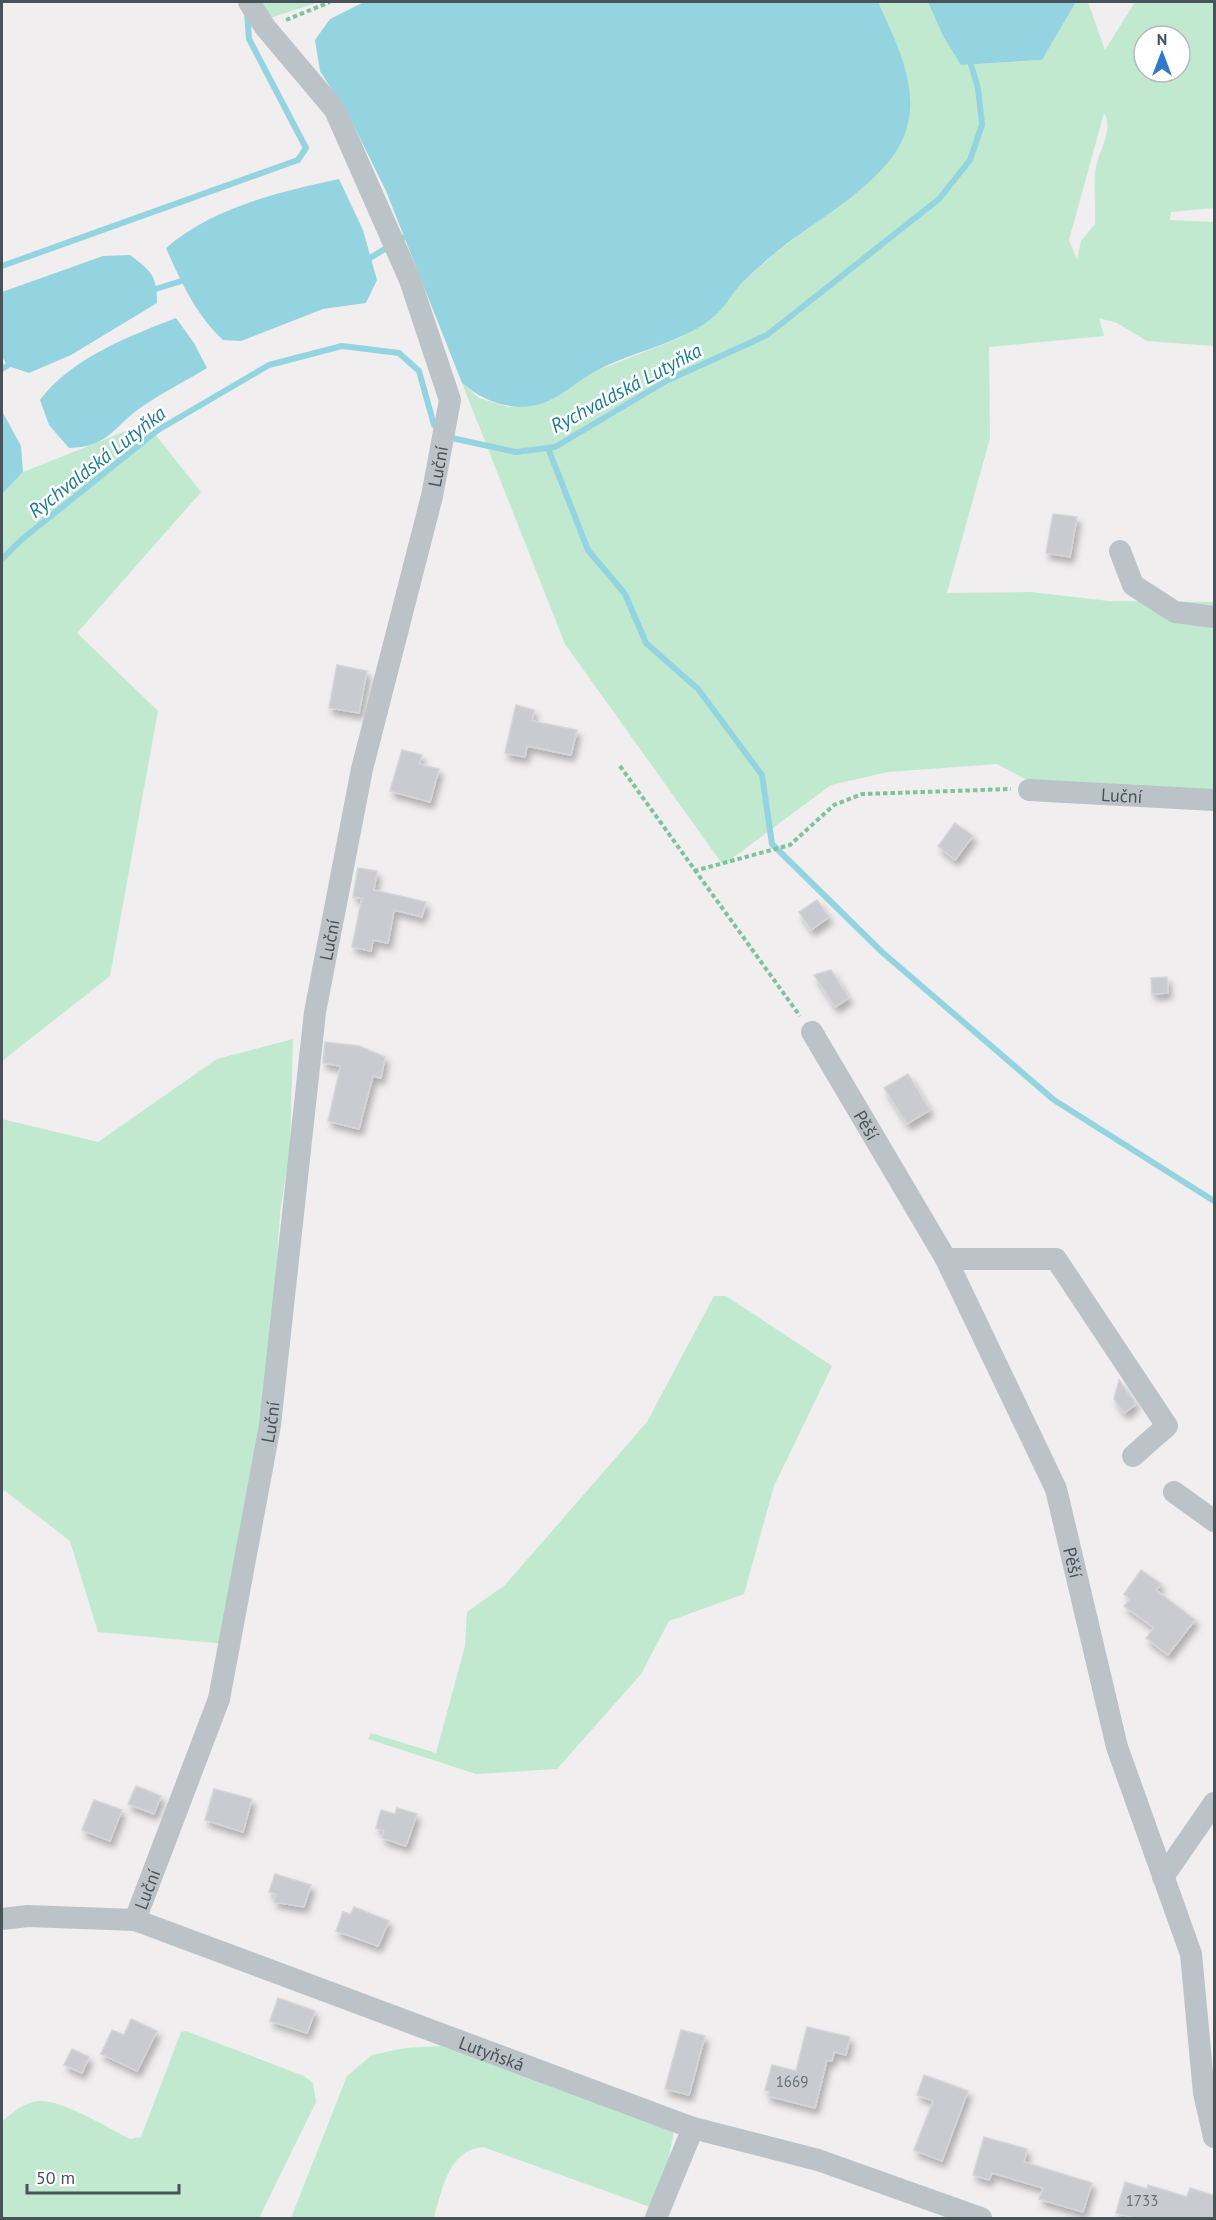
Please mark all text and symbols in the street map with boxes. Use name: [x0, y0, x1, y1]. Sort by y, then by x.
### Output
north arrow: [1132, 24, 1192, 84]
text: N: [1157, 29, 1167, 49]
water label: Rychvaldská Lutyňka: [546, 337, 706, 439]
water label: Rychvaldská Lutyňka: [23, 400, 171, 524]
street label: Luční: [422, 444, 453, 489]
street label: Luční: [1101, 782, 1143, 808]
street label: Luční: [314, 917, 344, 962]
street label: Pěší: [849, 1106, 885, 1144]
street label: Luční: [255, 1400, 284, 1445]
street label: Pěší: [1059, 1545, 1088, 1580]
street label: Luční: [129, 1866, 165, 1913]
street label: Lutyňská: [456, 2030, 528, 2076]
house number: 1669: [776, 2072, 808, 2091]
scale bar: [27, 2157, 178, 2195]
text: 50 m: [36, 2166, 75, 2189]
house number: 1733: [1126, 2191, 1158, 2210]

